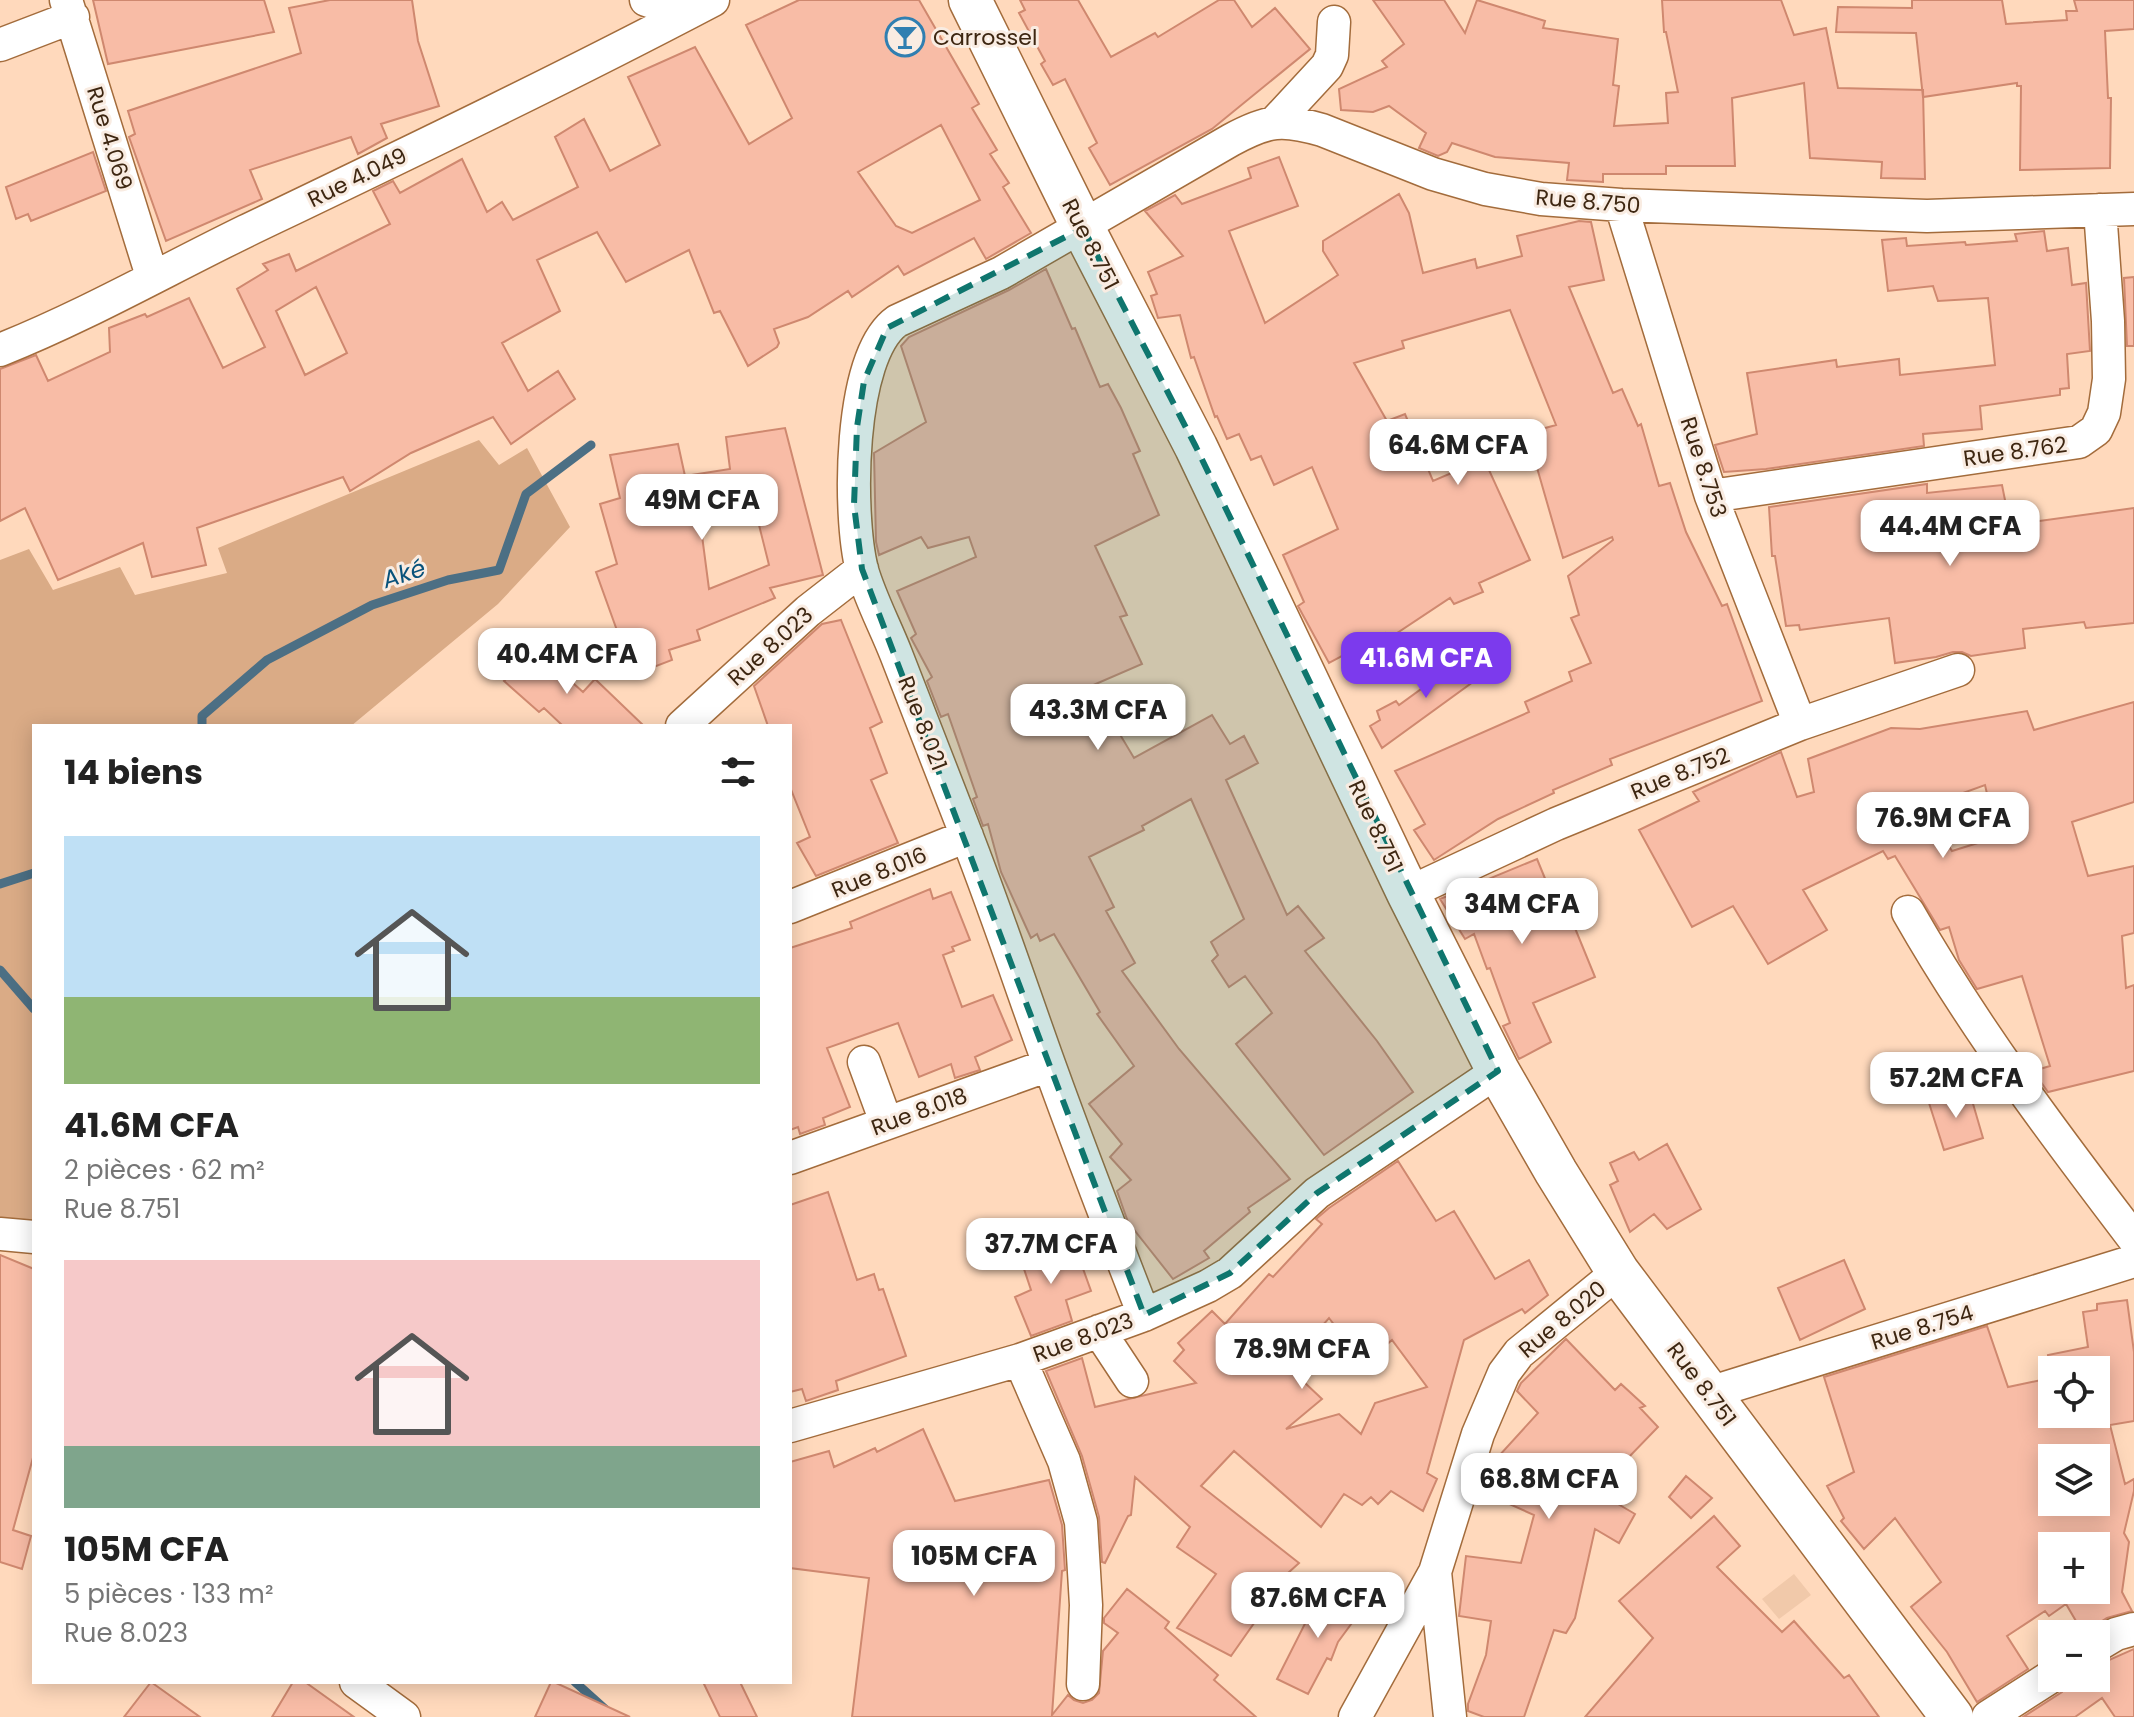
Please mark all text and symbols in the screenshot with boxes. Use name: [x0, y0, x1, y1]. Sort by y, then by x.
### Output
bar icon: Carrossel: [884, 16, 926, 58]
place label: Carrossel: [933, 22, 1037, 53]
street label: Rue 4.069: [79, 82, 140, 194]
street label: Rue 4.049: [302, 140, 412, 215]
street label: Rue 8.750: [1534, 181, 1642, 222]
street label: Rue 8.751: [1054, 193, 1127, 295]
street label: Rue 8.753: [1673, 413, 1734, 522]
pin: 64.6M CFA: [1366, 419, 1550, 487]
text: 64.6M CFA: [1388, 427, 1528, 463]
street label: Rue 8.762: [1961, 429, 2069, 474]
pin: 49M CFA: [628, 474, 776, 542]
text: 49M CFA: [644, 482, 760, 518]
pin: 44.4M CFA: [1858, 500, 2042, 568]
text: 44.4M CFA: [1879, 508, 2021, 544]
water label: Aké: [377, 551, 430, 596]
street label: Rue 8.023: [721, 600, 820, 693]
pin: 40.4M CFA: [475, 628, 659, 696]
pin: 41.6M CFA: [1334, 632, 1518, 700]
text: 40.4M CFA: [496, 636, 638, 672]
text: 41.6M CFA: [1359, 640, 1493, 676]
street label: Rue 8.021: [890, 671, 955, 775]
pin: 43.3M CFA: [1006, 684, 1190, 752]
text: 43.3M CFA: [1029, 692, 1167, 728]
street label: Rue 8.752: [1626, 740, 1734, 807]
text: 14 biens: [64, 748, 203, 796]
icon: filters: [716, 750, 760, 794]
street label: Rue 8.751: [1341, 775, 1410, 877]
pin: 76.9M CFA: [1851, 792, 2035, 860]
text: 76.9M CFA: [1875, 800, 2011, 836]
street label: Rue 8.016: [827, 839, 931, 906]
pin: 34M CFA: [1448, 878, 1596, 946]
text: 34M CFA: [1464, 886, 1580, 922]
icon: home: [340, 888, 484, 1032]
pin: 57.2M CFA: [1864, 1052, 2048, 1120]
text: 57.2M CFA: [1888, 1060, 2024, 1096]
street label: Rue 8.018: [867, 1080, 972, 1143]
text: 41.6M CFA: [64, 1101, 239, 1149]
text: 2 pièces · 62 m²: [64, 1152, 265, 1188]
text: Rue 8.751: [64, 1191, 180, 1227]
pin: 37.7M CFA: [959, 1218, 1143, 1286]
text: 37.7M CFA: [984, 1226, 1118, 1262]
street label: Rue 8.020: [1512, 1274, 1613, 1365]
street label: Rue 8.754: [1867, 1297, 1977, 1358]
street label: Rue 8.023: [1029, 1305, 1138, 1370]
icon: home: [340, 1312, 484, 1456]
pin: 78.9M CFA: [1210, 1323, 1394, 1391]
text: 78.9M CFA: [1234, 1331, 1370, 1367]
street label: Rue 8.751: [1660, 1336, 1744, 1433]
map controls: [2038, 1356, 2110, 1692]
button: locate: [2038, 1356, 2110, 1428]
button: layers: [2038, 1444, 2110, 1516]
pin: 68.8M CFA: [1457, 1453, 1641, 1521]
text: 68.8M CFA: [1479, 1461, 1619, 1497]
text: 105M CFA: [64, 1525, 229, 1573]
pin: 105M CFA: [891, 1530, 1057, 1598]
button: +: [2038, 1532, 2110, 1604]
text: 105M CFA: [911, 1538, 1037, 1574]
pin: 87.6M CFA: [1226, 1572, 1410, 1640]
text: 5 pièces · 133 m²: [64, 1576, 273, 1612]
text: 87.6M CFA: [1249, 1580, 1387, 1616]
text: Rue 8.023: [64, 1615, 188, 1651]
button: −: [2038, 1620, 2110, 1692]

